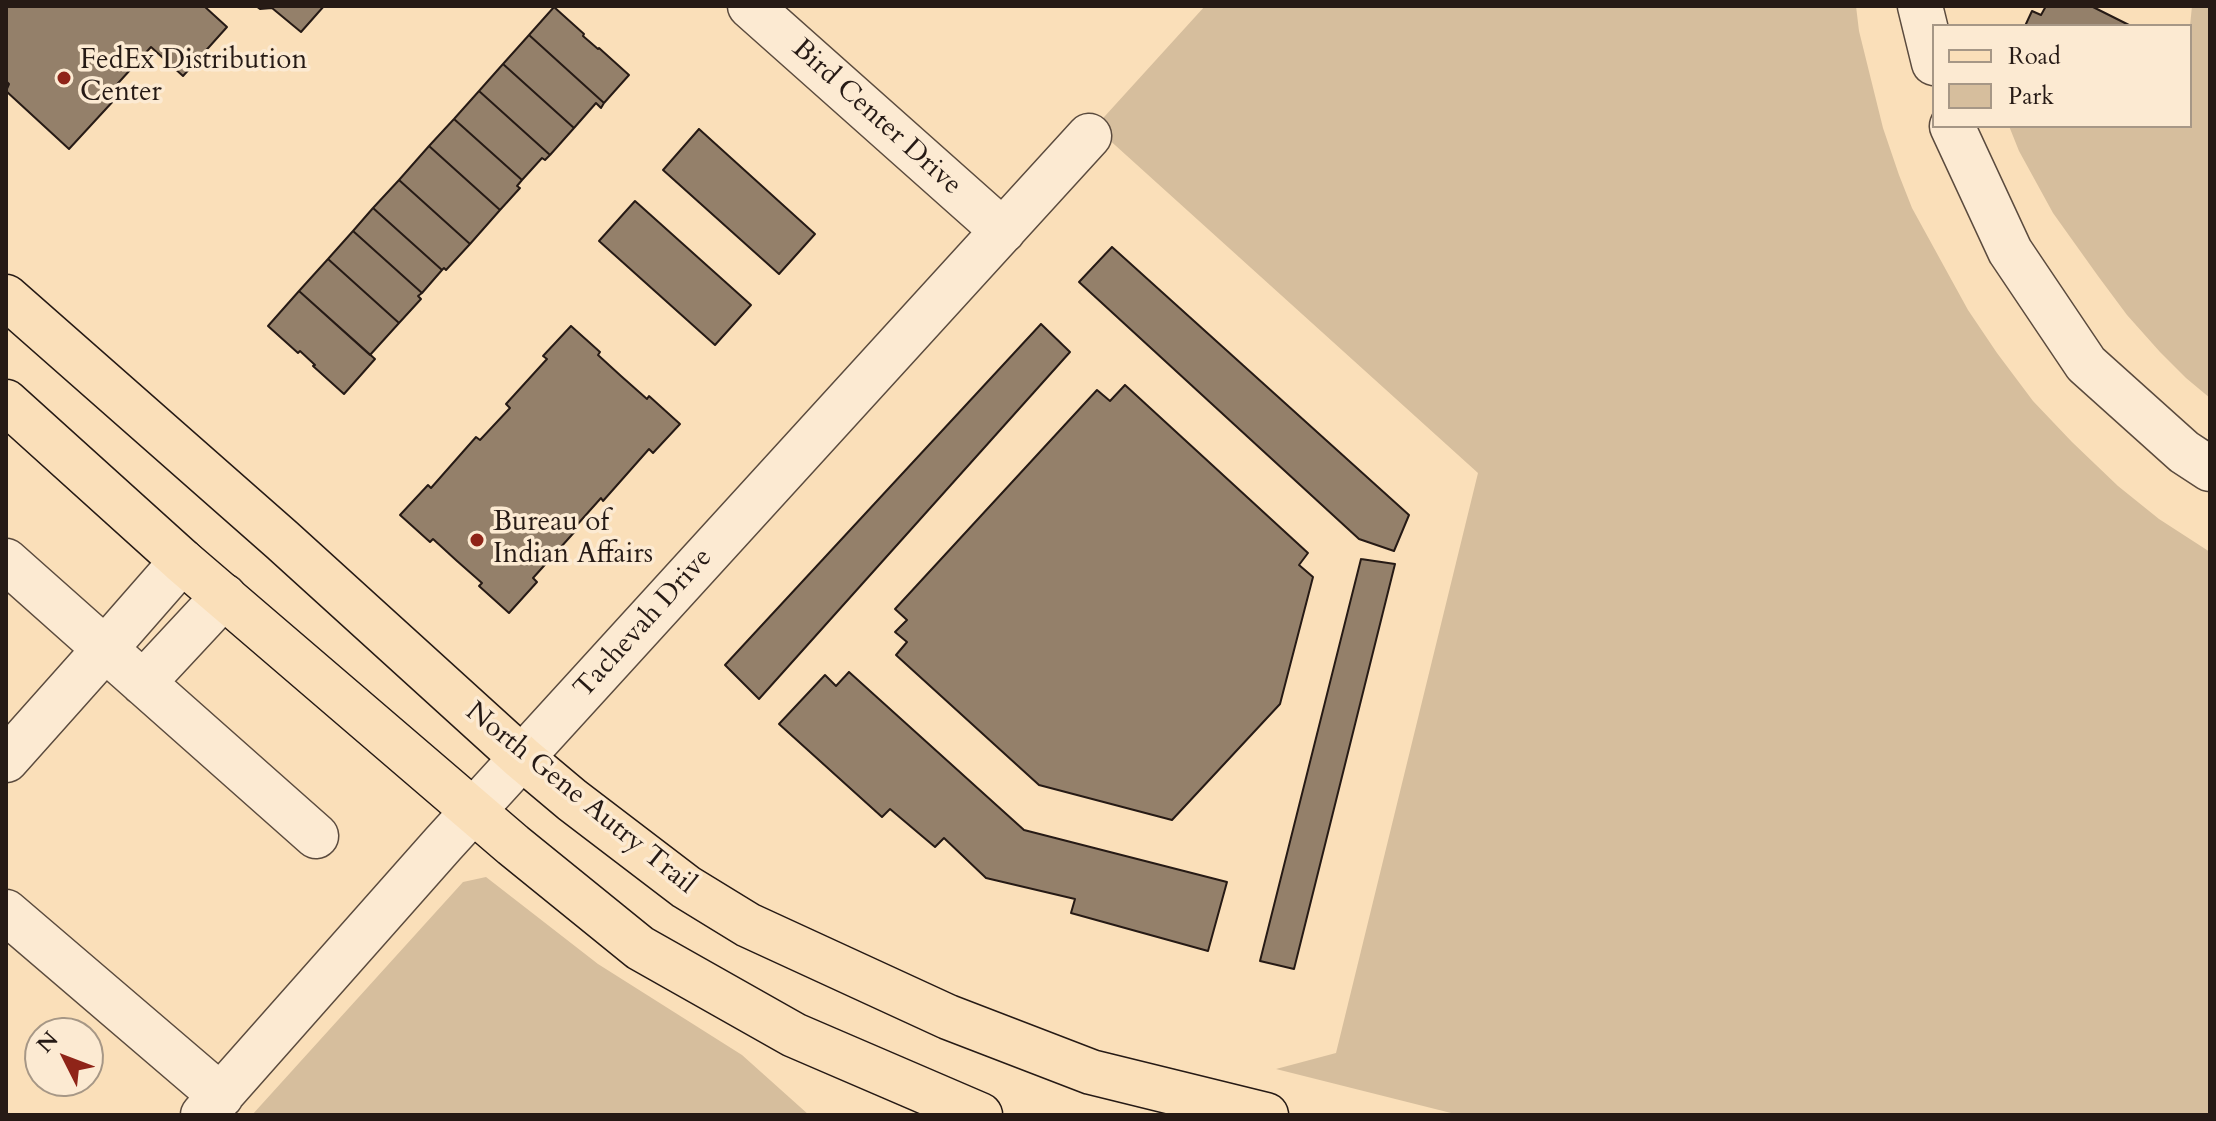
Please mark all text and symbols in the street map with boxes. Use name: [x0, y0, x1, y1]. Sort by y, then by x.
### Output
legend: [1932, 24, 2192, 128]
street label: Bird Center Drive: [784, 33, 968, 203]
text: Road: [2008, 40, 2061, 73]
place label: FedEx Distribution Center: [80, 45, 307, 111]
marker: FedEx Distribution Center: [55, 69, 73, 87]
text: Park: [2008, 80, 2054, 113]
place label: Bureau of Indian Affairs: [493, 507, 653, 573]
marker: Bureau of Indian Affairs: [468, 531, 486, 549]
street label: Tachevah Drive: [568, 542, 720, 706]
street label: North Gene Autry Trail: [458, 696, 702, 902]
north arrow: [24, 1017, 104, 1097]
text: N: [30, 1025, 65, 1059]

